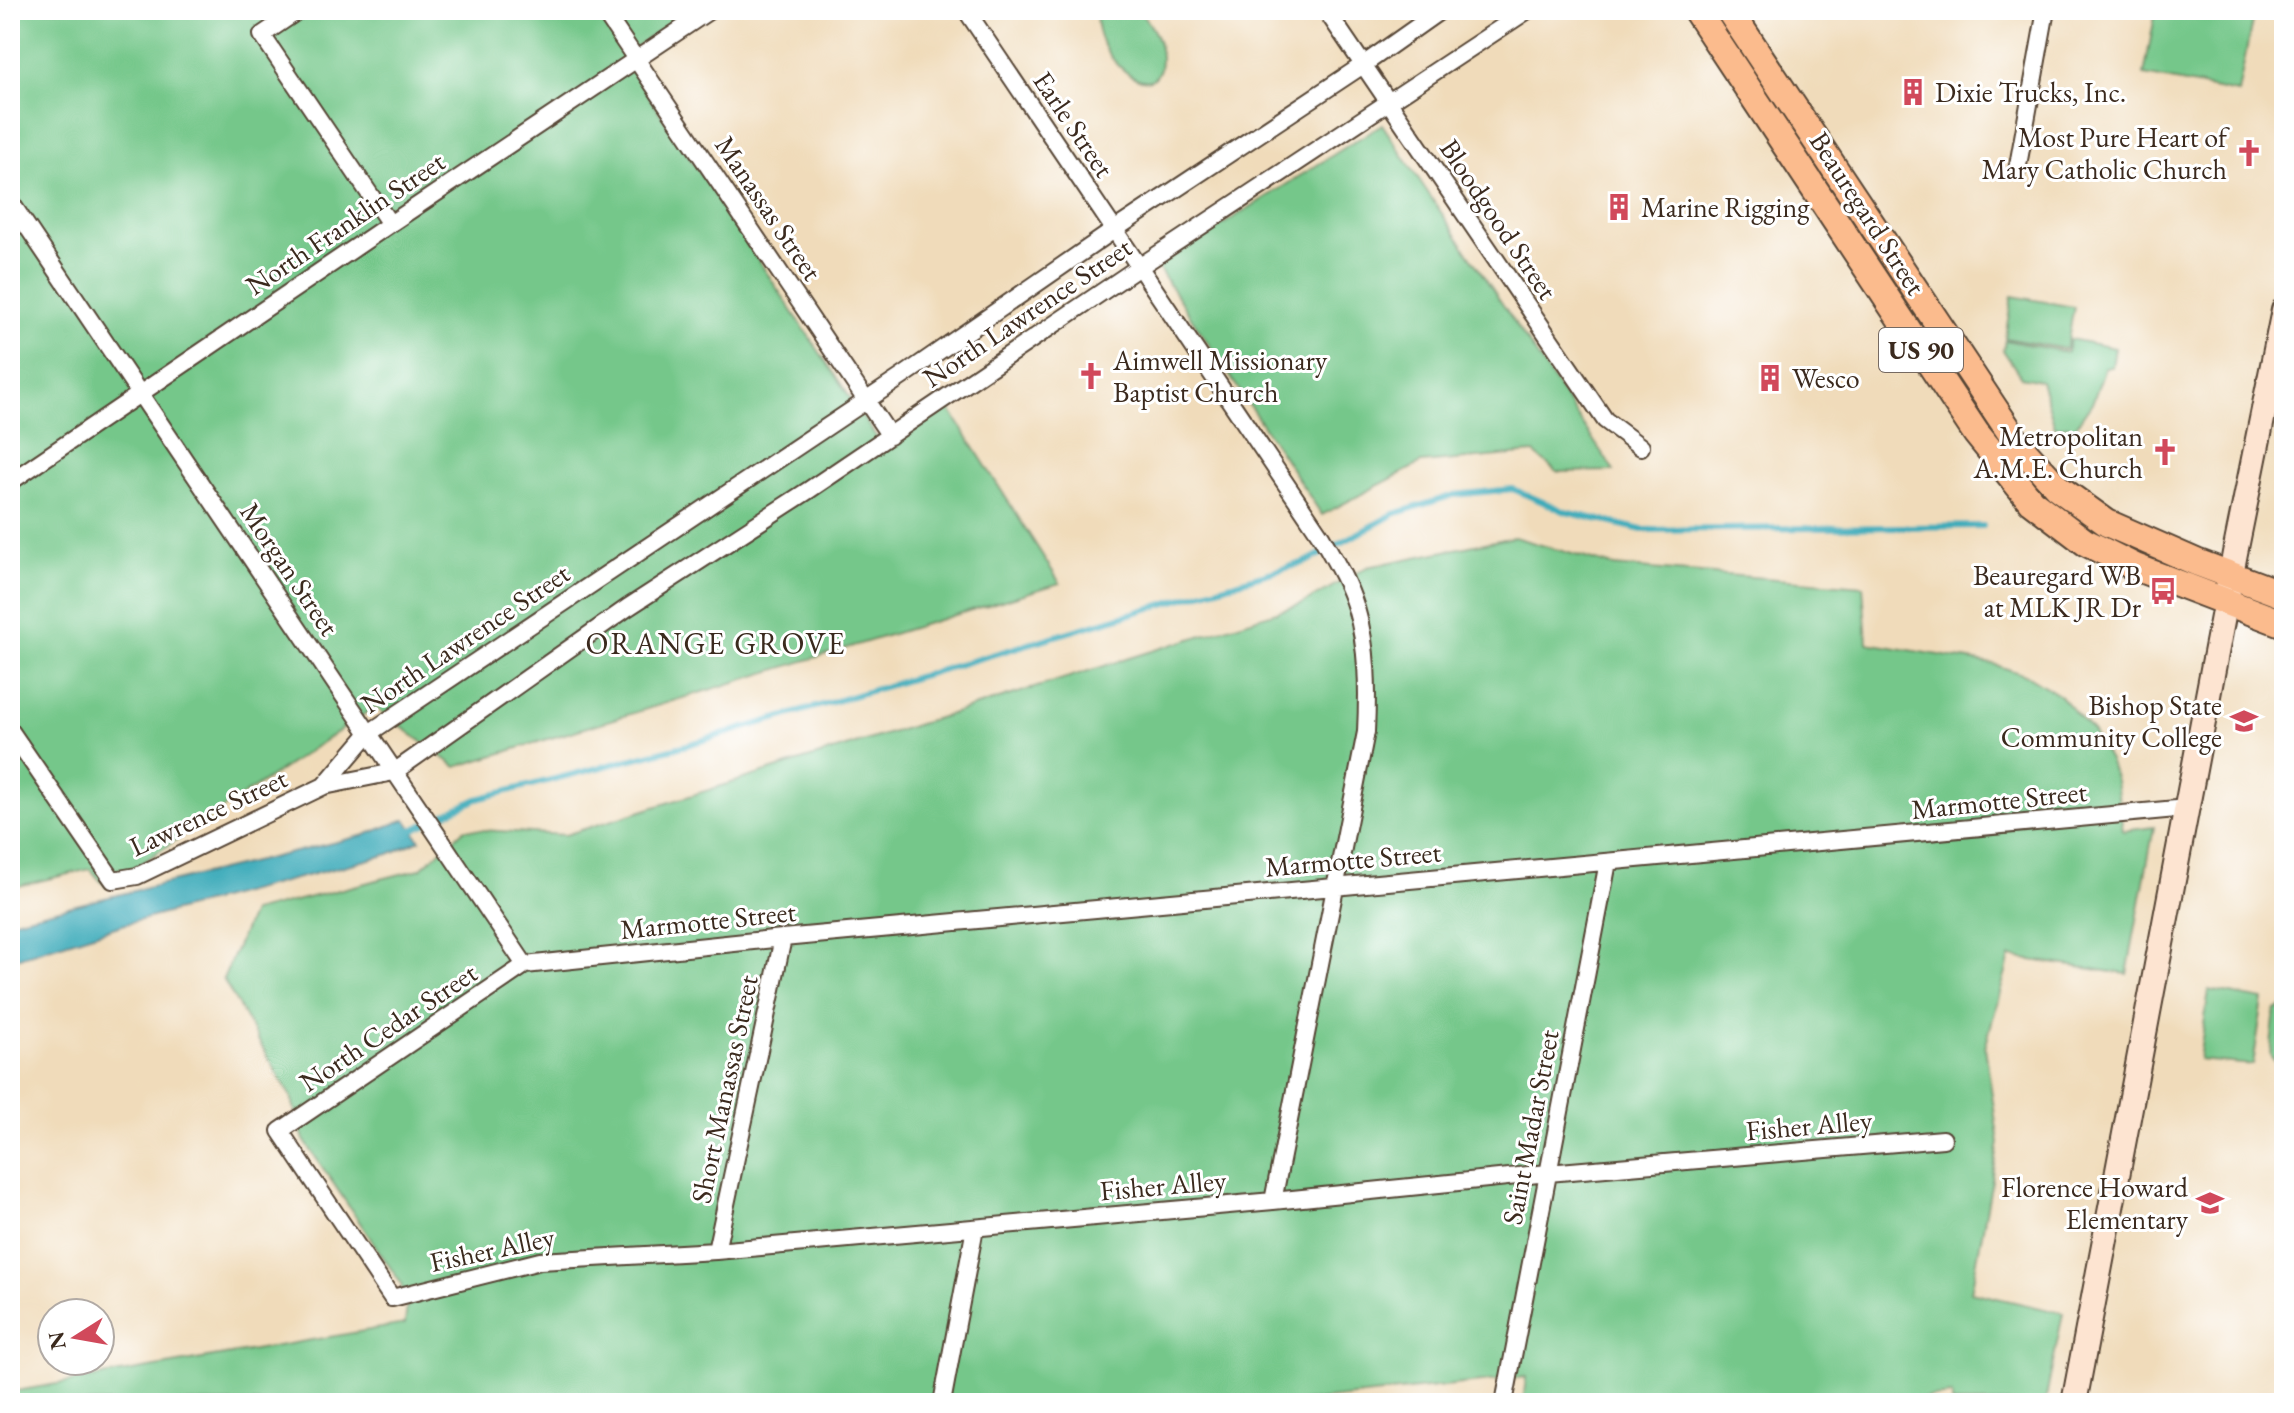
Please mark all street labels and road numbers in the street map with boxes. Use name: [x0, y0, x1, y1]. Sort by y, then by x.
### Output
street label: Earle Street: [1025, 64, 1123, 184]
street label: Beauregard Street: [1802, 125, 1934, 302]
street label: Manassas Street: [707, 129, 831, 288]
street label: Bloodgood Street: [1432, 132, 1566, 306]
street label: North Franklin Street: [239, 143, 452, 303]
street label: North Lawrence Street: [916, 229, 1138, 395]
road number: US 90: [1879, 328, 1963, 372]
street label: Morgan Street: [232, 495, 348, 643]
street label: North Lawrence Street: [354, 555, 576, 721]
street label: Lawrence Street: [123, 760, 293, 864]
street label: Marmotte Street: [1909, 773, 2089, 827]
street label: Marmotte Street: [1264, 833, 1443, 885]
street label: Marmotte Street: [618, 893, 798, 947]
street label: North Cedar Street: [292, 954, 484, 1100]
street label: Short Manassas Street: [682, 971, 766, 1206]
street label: Saint Madar Street: [1493, 1026, 1567, 1228]
street label: Fisher Alley: [1744, 1101, 1874, 1148]
street label: Fisher Alley: [1098, 1161, 1228, 1208]
street label: Fisher Alley: [426, 1218, 558, 1280]

